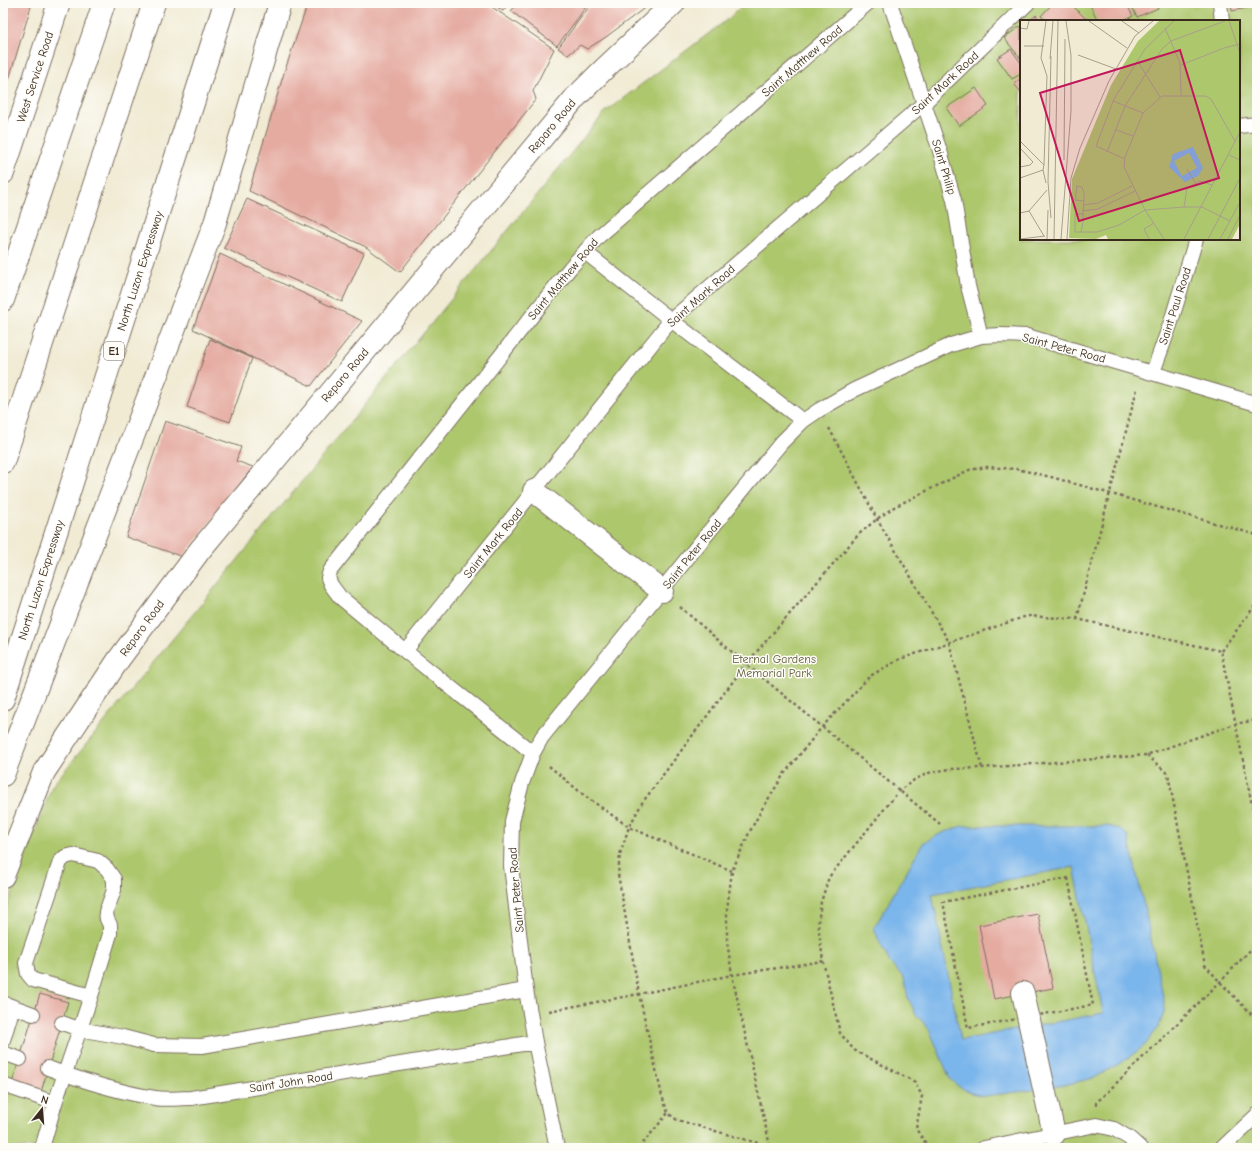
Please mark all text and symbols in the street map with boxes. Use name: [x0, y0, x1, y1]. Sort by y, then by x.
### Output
inset map: [1020, 20, 1240, 240]
street label: Saint Matthew Road: [759, 22, 845, 100]
street label: West Service Road: [14, 30, 56, 124]
street label: Saint Mark Road: [909, 48, 981, 118]
street label: Reparo Road: [525, 96, 579, 156]
street label: Saint Philip: [929, 138, 959, 196]
street label: North Luzon Expressway: [114, 209, 166, 333]
street label: Saint Matthew Road: [525, 235, 601, 323]
street label: Saint Mark Road: [664, 262, 738, 330]
street label: Saint Paul Road: [1156, 265, 1194, 347]
street label: Saint Peter Road: [1021, 330, 1107, 366]
road number: E1: [104, 342, 124, 360]
street label: Reparo Road: [318, 345, 372, 405]
street label: Saint Mark Road: [460, 505, 526, 581]
street label: Saint Peter Road: [660, 516, 724, 592]
street label: North Luzon Expressway: [15, 518, 67, 642]
street label: Reparo Road: [117, 597, 167, 659]
park label: Eternal Gardens Memorial Park: [732, 652, 816, 680]
street label: Saint Peter Road: [505, 847, 527, 933]
street label: Saint John Road: [248, 1068, 334, 1096]
north arrow: [22, 1089, 62, 1129]
text: N: [39, 1093, 50, 1107]

